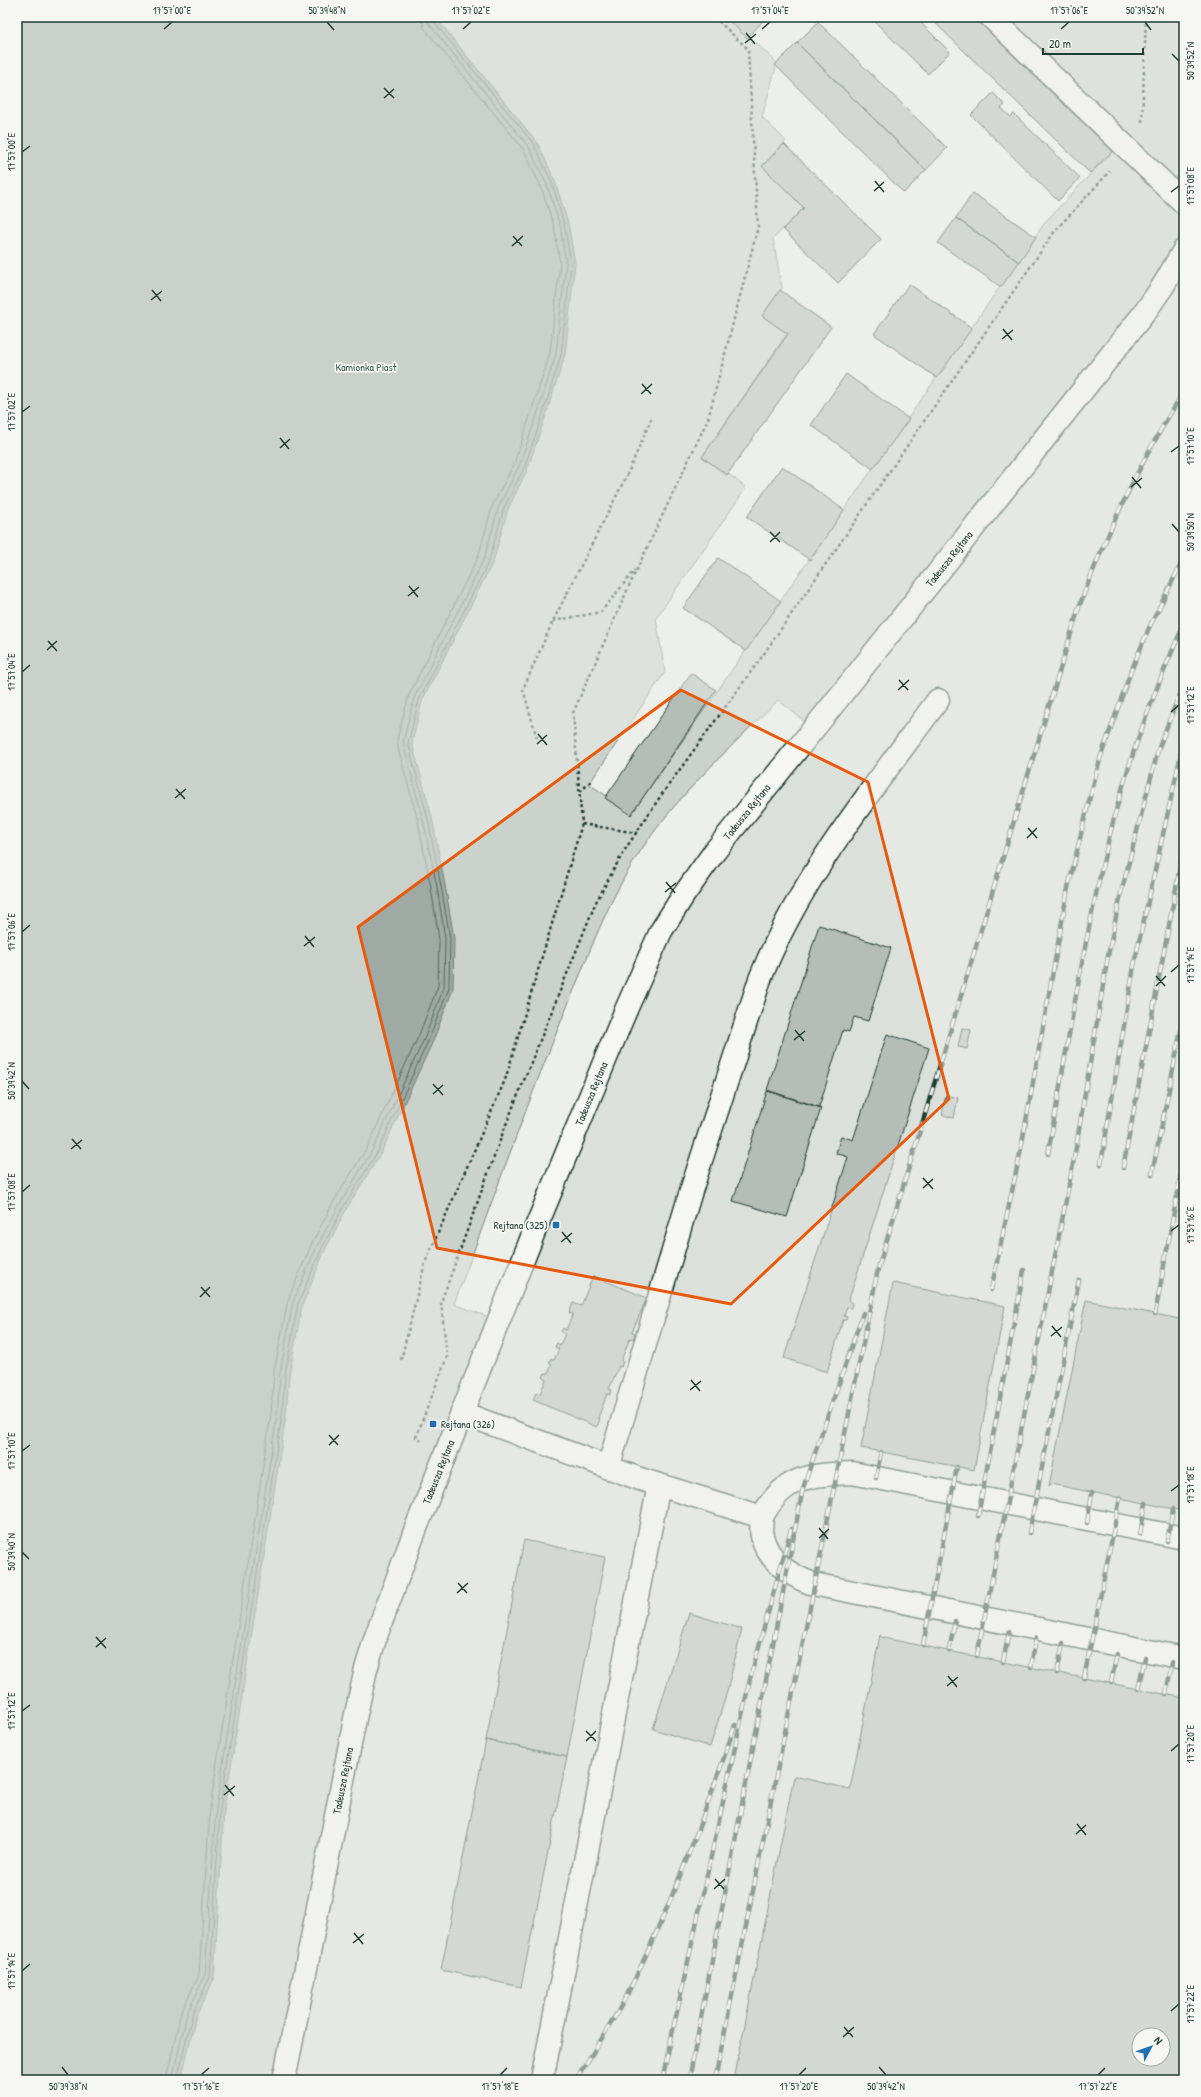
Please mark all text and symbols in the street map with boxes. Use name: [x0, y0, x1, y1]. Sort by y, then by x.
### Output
text: 17°57'00"E: [153, 4, 192, 17]
text: 50°39'48"N: [308, 4, 346, 17]
text: 17°57'02"E: [452, 4, 491, 17]
text: 17°57'04"E: [751, 4, 789, 17]
text: 17°57'06"E: [1050, 4, 1088, 17]
text: 50°39'52"N: [1126, 4, 1164, 17]
scale bar: [1043, 30, 1143, 56]
text: 20 m: [1049, 35, 1071, 52]
text: 50°39'52"N: [1184, 42, 1197, 80]
text: 17°57'00"E: [5, 132, 18, 171]
text: 17°57'08"E: [1184, 166, 1197, 205]
park label: Kamionka Piast: [336, 360, 397, 374]
text: 17°57'02"E: [5, 392, 18, 431]
text: 17°57'10"E: [1184, 427, 1197, 465]
text: 50°39'50"N: [1184, 513, 1197, 551]
street label: Tadeusza Rejtana: [922, 527, 976, 590]
text: 17°57'04"E: [5, 653, 18, 691]
text: 17°57'12"E: [1184, 686, 1197, 724]
street label: Tadeusza Rejtana: [720, 781, 774, 843]
text: 17°57'06"E: [5, 913, 18, 951]
text: 17°57'14"E: [1184, 946, 1197, 983]
street label: Tadeusza Rejtana: [572, 1059, 611, 1128]
text: 50°39'42"N: [5, 1062, 18, 1100]
text: 17°57'08"E: [5, 1172, 18, 1211]
text: 17°57'16"E: [1184, 1206, 1197, 1243]
place label: Rejtana (325): [494, 1218, 548, 1232]
marker: Rejtana (325): [551, 1220, 561, 1230]
place label: Rejtana (326): [441, 1417, 495, 1431]
marker: Rejtana (326): [428, 1419, 438, 1429]
text: 17°57'10"E: [5, 1432, 18, 1470]
street label: Tadeusza Rejtana: [419, 1437, 458, 1506]
text: 17°57'18"E: [1184, 1466, 1197, 1504]
text: 50°39'40"N: [5, 1533, 18, 1571]
text: 17°57'12"E: [5, 1692, 18, 1730]
text: 17°57'20"E: [1184, 1724, 1197, 1763]
street label: Tadeusza Rejtana: [329, 1745, 356, 1815]
text: 17°57'14"E: [5, 1952, 18, 1989]
text: 17°57'22"E: [1184, 1984, 1197, 2023]
north arrow: [1131, 2027, 1171, 2067]
text: N: [1151, 2034, 1166, 2047]
text: 50°39'38"N: [49, 2080, 87, 2093]
text: 17°57'16"E: [183, 2080, 220, 2093]
text: 17°57'18"E: [481, 2080, 519, 2093]
text: 17°57'20"E: [780, 2080, 819, 2093]
text: 50°39'42"N: [867, 2080, 905, 2093]
text: 17°57'22"E: [1079, 2080, 1118, 2093]

